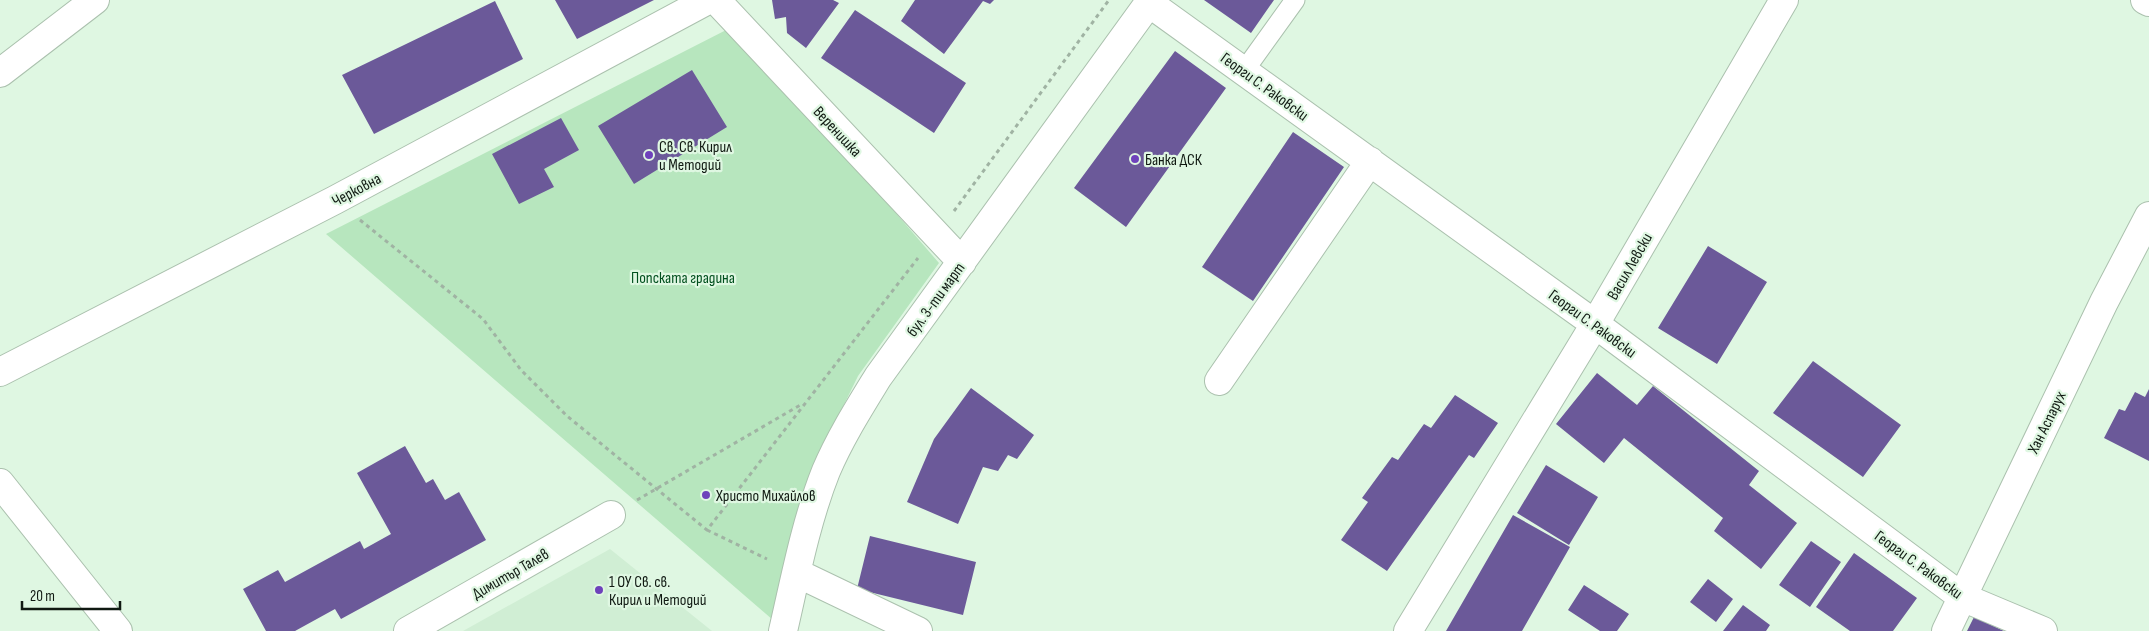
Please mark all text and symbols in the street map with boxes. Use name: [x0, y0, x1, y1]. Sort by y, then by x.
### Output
street label: Георги С. Раковски: [1217, 49, 1312, 125]
street label: Веренишка: [809, 103, 865, 161]
place label: Св. Св. Кирил и Методий: [659, 138, 732, 175]
marker: Св. Св. Кирил и Методий: [643, 149, 655, 161]
place label: Банка ДСК: [1145, 151, 1203, 170]
marker: Банка ДСК: [1129, 153, 1141, 165]
street label: Черковна: [329, 170, 385, 211]
street label: Васил Левски: [1604, 230, 1657, 303]
street label: бул. 3-ти март: [903, 259, 969, 341]
park label: Попската градина: [631, 269, 735, 288]
street label: Георги С. Раковски: [1545, 286, 1640, 362]
street label: Хан Аспарух: [2024, 388, 2071, 458]
place label: Христо Михайлов: [715, 487, 816, 506]
marker: Христо Михайлов: [700, 489, 712, 501]
street label: Георги С. Раковски: [1871, 527, 1966, 603]
street label: Димитър Талев: [469, 545, 552, 604]
place label: 1 ОУ Св. св. Кирил и Методий: [609, 573, 706, 610]
scale bar: [22, 578, 120, 610]
marker: 1 ОУ Св. св. Кирил и Методий: [593, 584, 605, 596]
text: 20 m: [30, 587, 55, 606]

